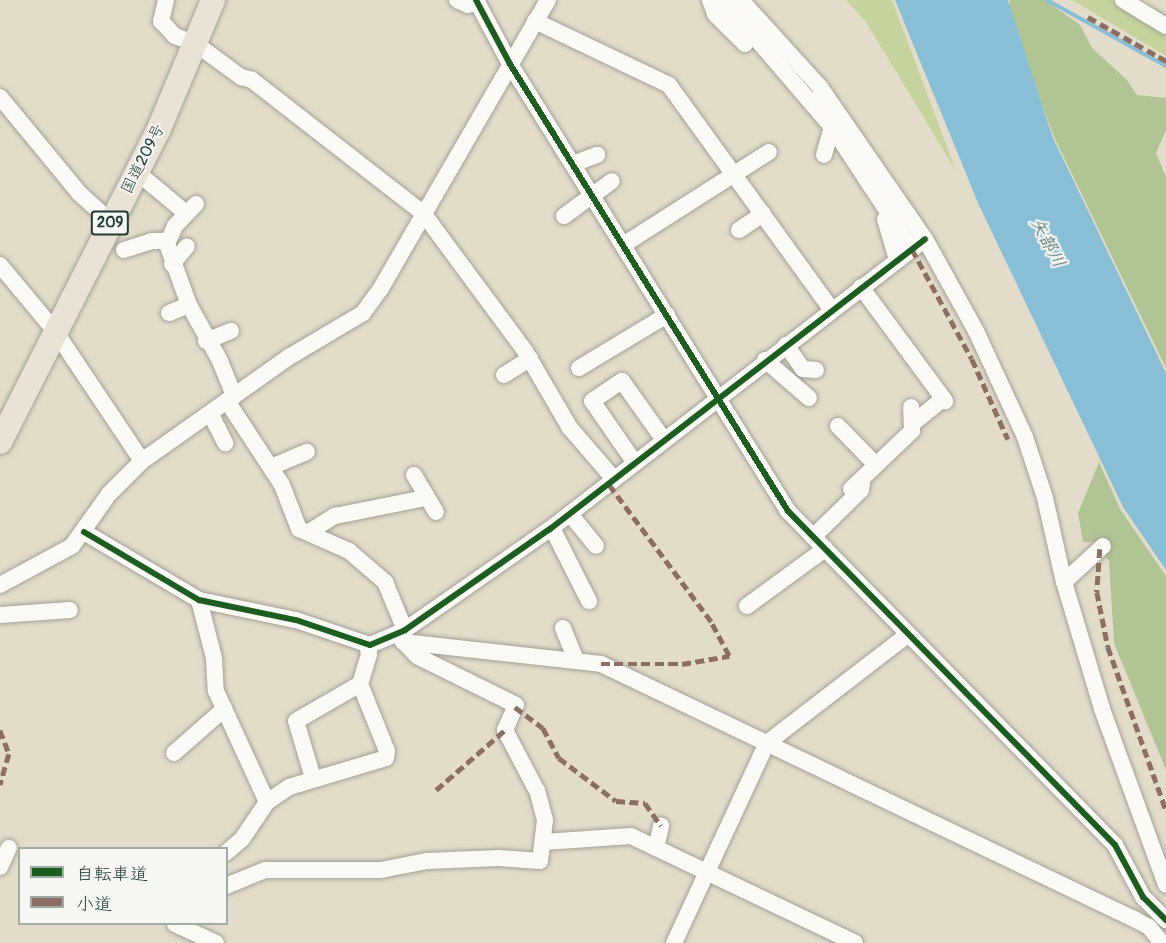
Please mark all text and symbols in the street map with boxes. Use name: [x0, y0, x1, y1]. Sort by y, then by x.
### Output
street label: 国道209号: [117, 121, 169, 197]
road number: 209: [90, 211, 130, 235]
water label: 矢部川: [1025, 214, 1069, 272]
legend: [18, 847, 228, 925]
text: 自転車道: [76, 863, 148, 886]
text: 小道: [76, 893, 112, 916]

